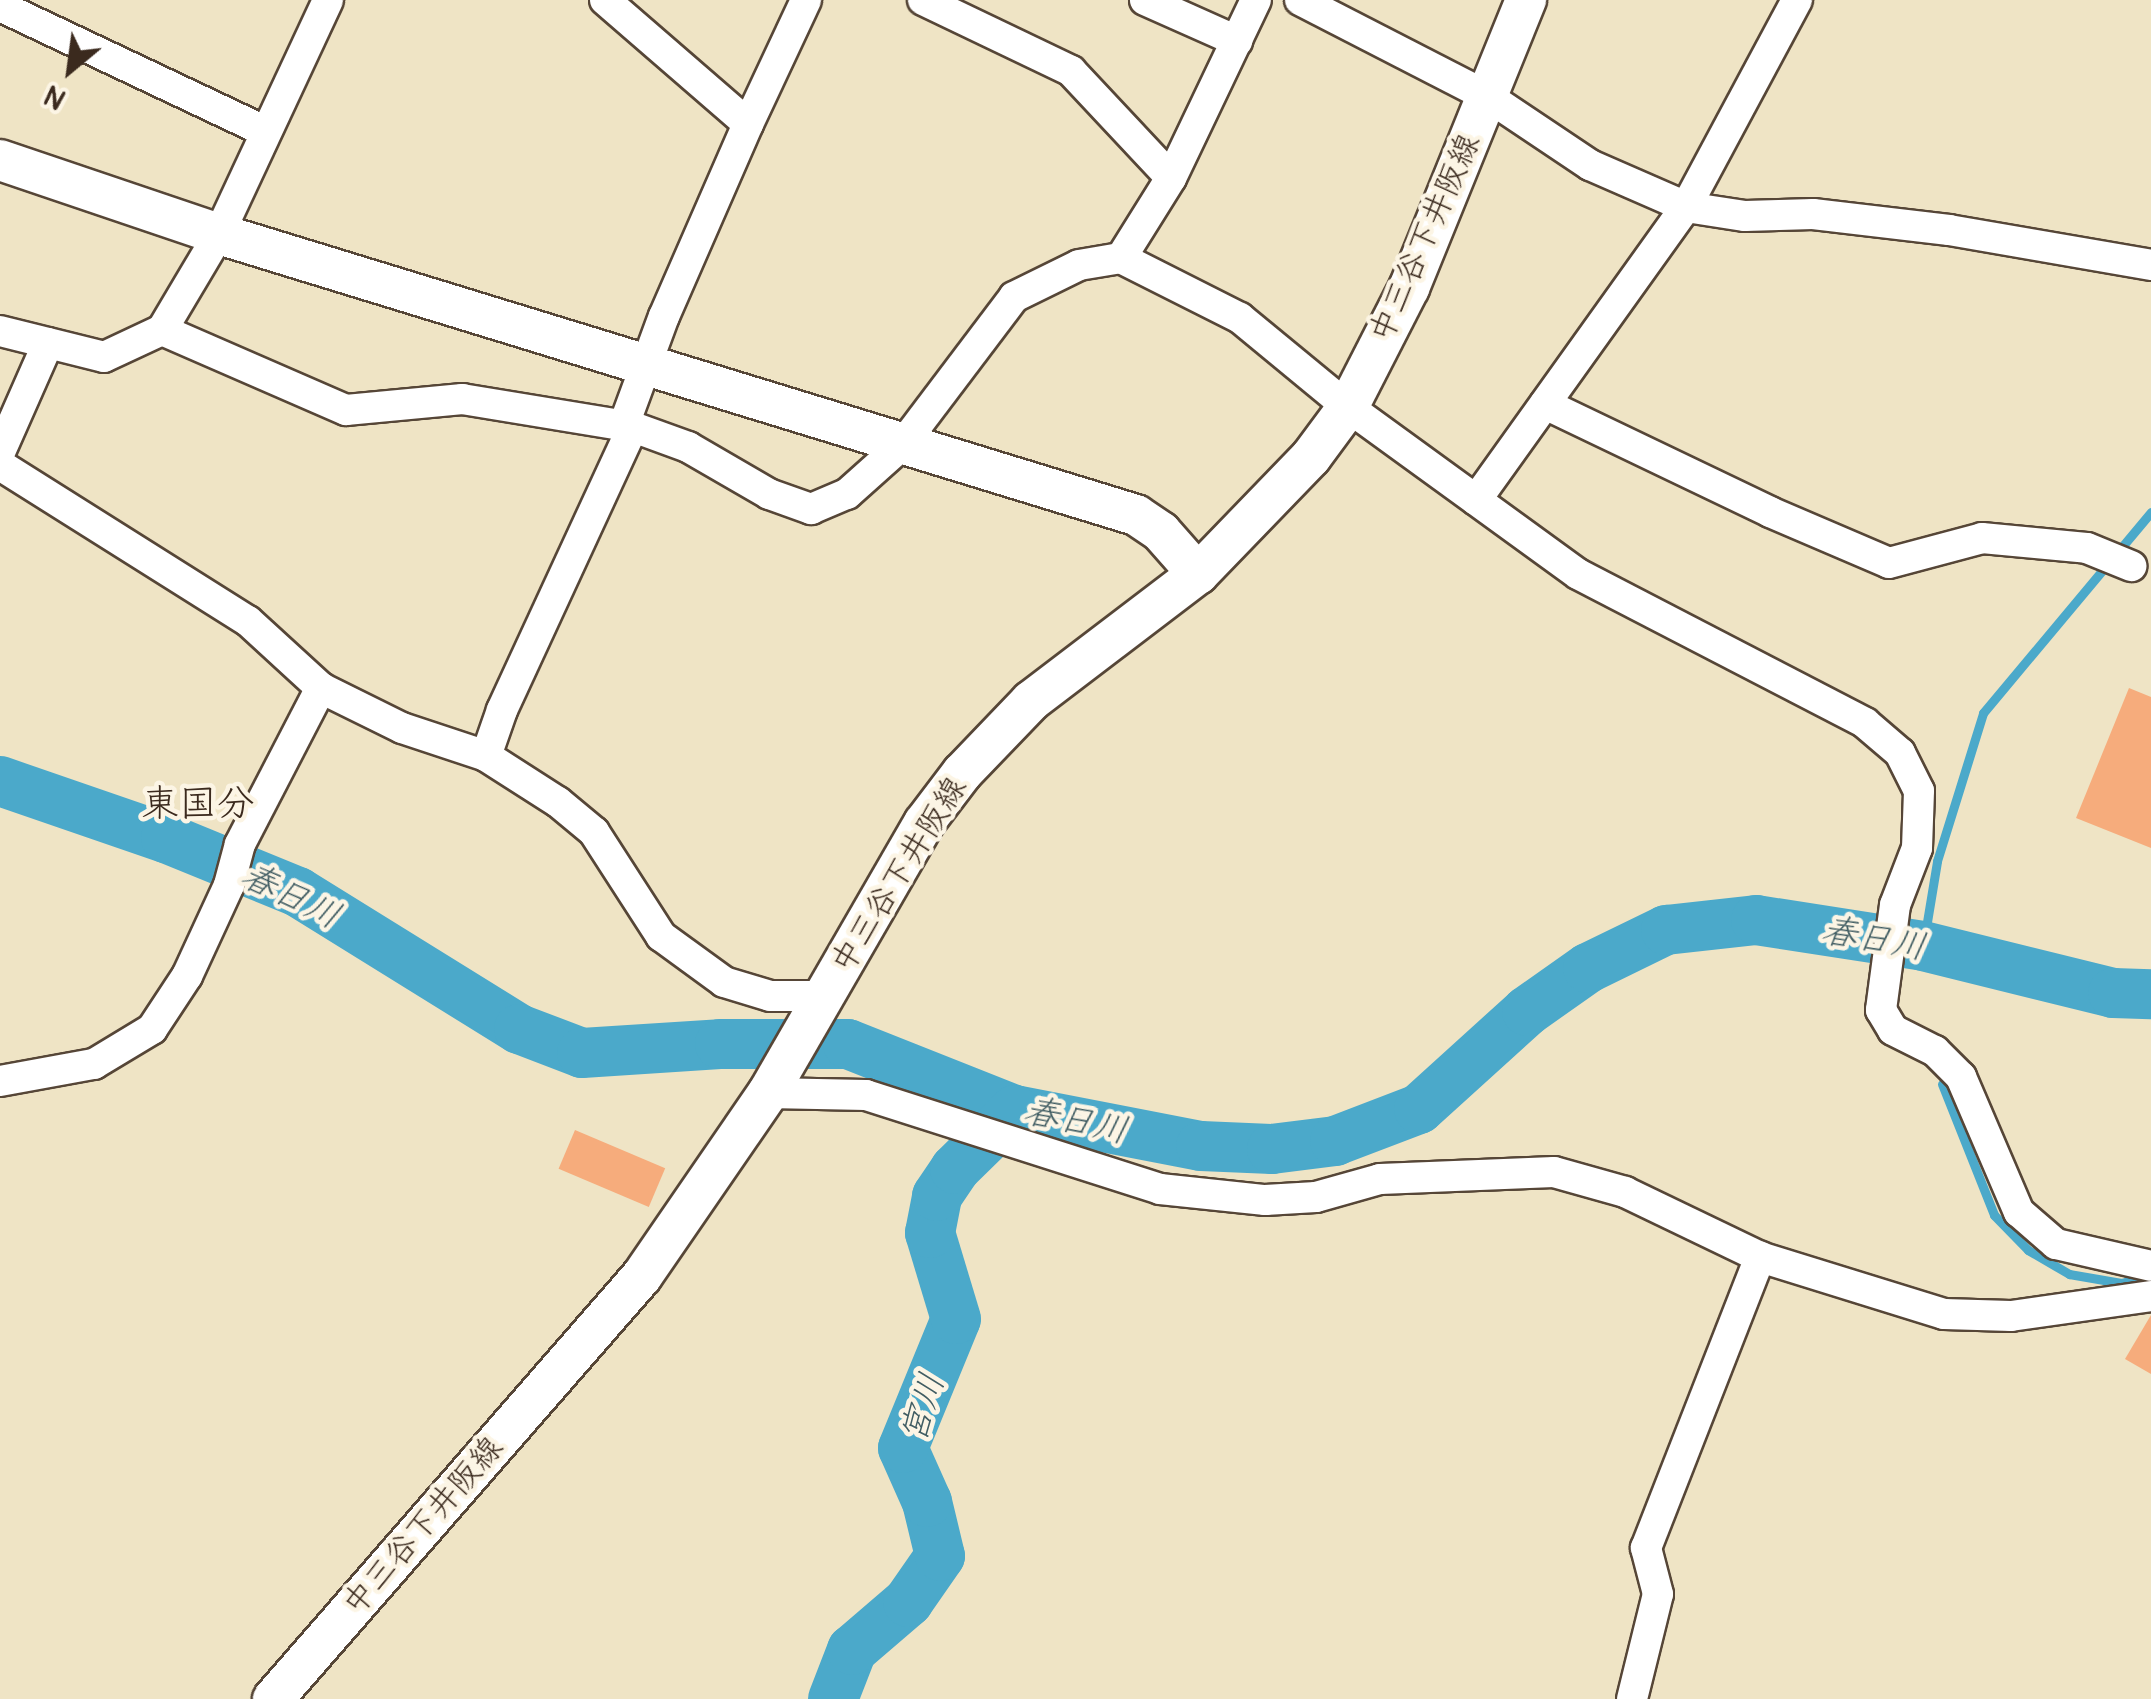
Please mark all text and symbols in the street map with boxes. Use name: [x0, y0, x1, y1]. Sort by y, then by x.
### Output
north arrow: [20, 20, 120, 120]
text: N: [38, 77, 72, 117]
street label: 中三谷下井阪線: [1362, 128, 1488, 348]
street label: 中三谷下井阪線: [823, 770, 975, 980]
district label: 東国分: [141, 782, 255, 828]
water label: 春日川: [235, 854, 347, 938]
water label: 春日川: [1819, 909, 1929, 969]
water label: 春日川: [1020, 1090, 1132, 1152]
water label: 宮川: [892, 1368, 954, 1448]
street label: 中三谷下井阪線: [335, 1429, 511, 1623]

